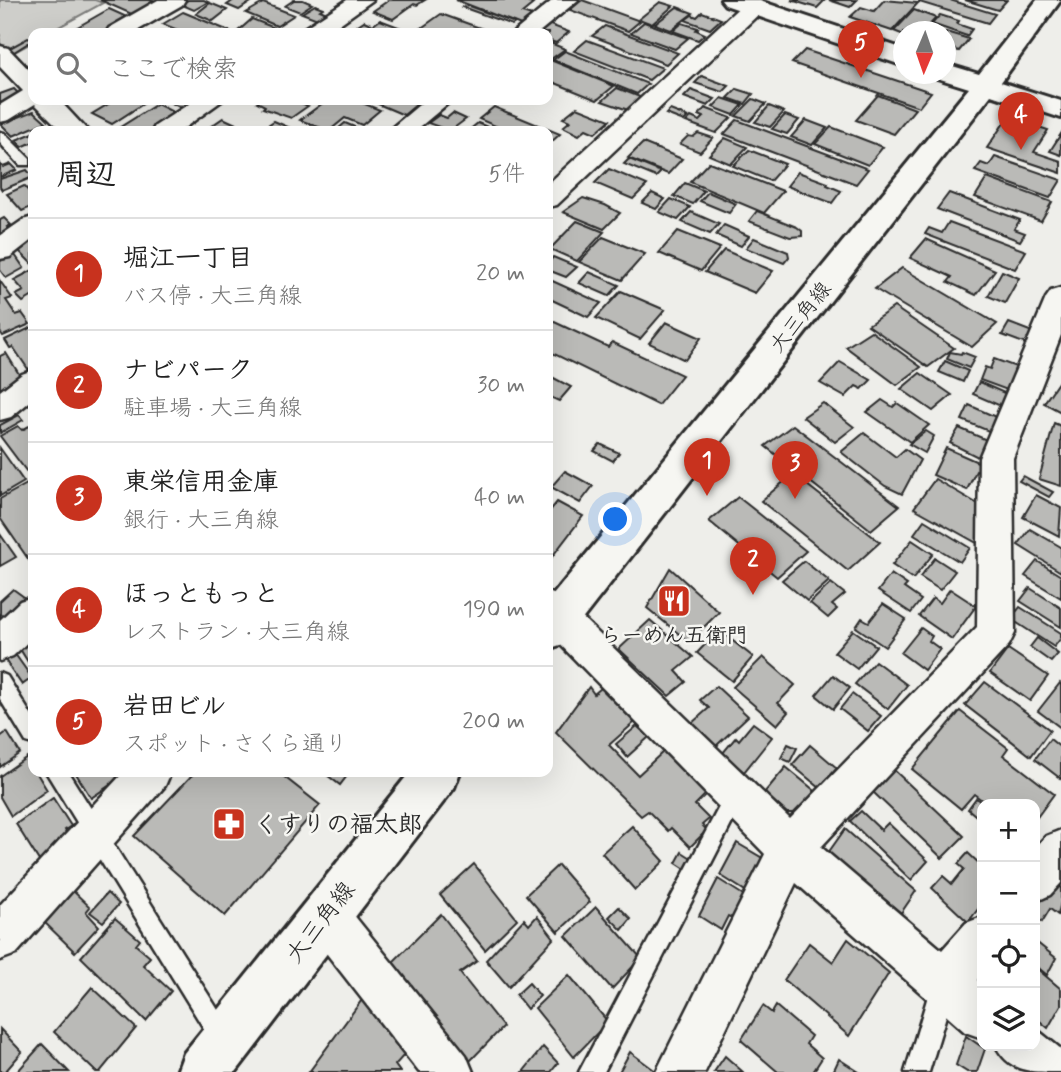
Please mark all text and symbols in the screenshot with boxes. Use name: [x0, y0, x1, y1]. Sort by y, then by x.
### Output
pin: 5: [838, 20, 884, 78]
north arrow: [893, 21, 956, 84]
search box: [28, 28, 553, 105]
icon: search: [52, 48, 90, 86]
text: ここで検索: [108, 53, 238, 87]
pin: 4: [998, 92, 1044, 150]
text: 周辺: [56, 156, 116, 195]
text: 5件: [488, 160, 525, 190]
text: 堀江一丁目: [123, 242, 253, 276]
text: 1: [74, 259, 84, 289]
text: 20 m: [476, 259, 525, 289]
street label: 大三角線: [763, 276, 838, 359]
text: バス停 · 大三角線: [123, 282, 302, 312]
text: ナビパーク: [123, 354, 253, 388]
text: 2: [73, 371, 85, 401]
text: 30 m: [477, 371, 525, 401]
text: 駐車場 · 大三角線: [123, 394, 302, 424]
pin: 1: [684, 438, 730, 496]
pin: 3: [772, 441, 818, 499]
text: 東栄信用金庫: [123, 466, 279, 500]
text: 3: [74, 483, 84, 513]
text: 40 m: [474, 483, 525, 513]
your location: [598, 502, 632, 536]
text: 銀行 · 大三角線: [123, 506, 279, 536]
pin: 2: [730, 537, 776, 595]
text: ほっともっと: [123, 578, 279, 612]
restaurant icon: らーめん五衛門: [655, 582, 693, 620]
text: 4: [72, 595, 86, 625]
text: 190 m: [463, 595, 525, 625]
text: レストラン · 大三角線: [123, 618, 350, 648]
place label: らーめん五衛門: [601, 622, 748, 650]
text: 岩田ビル: [123, 690, 226, 724]
text: 5: [72, 707, 86, 737]
text: 200 m: [462, 707, 525, 737]
text: スポット · さくら通り: [123, 730, 348, 760]
map controls: [977, 799, 1040, 1051]
button: +: [977, 799, 1040, 862]
pharmacy icon: くすりの福太郎: [210, 805, 248, 843]
place label: くすりの福太郎: [254, 810, 422, 841]
button: −: [977, 862, 1040, 925]
street label: 大三角線: [279, 876, 363, 970]
button: locate: [977, 925, 1040, 988]
button: layers: [977, 988, 1040, 1051]

